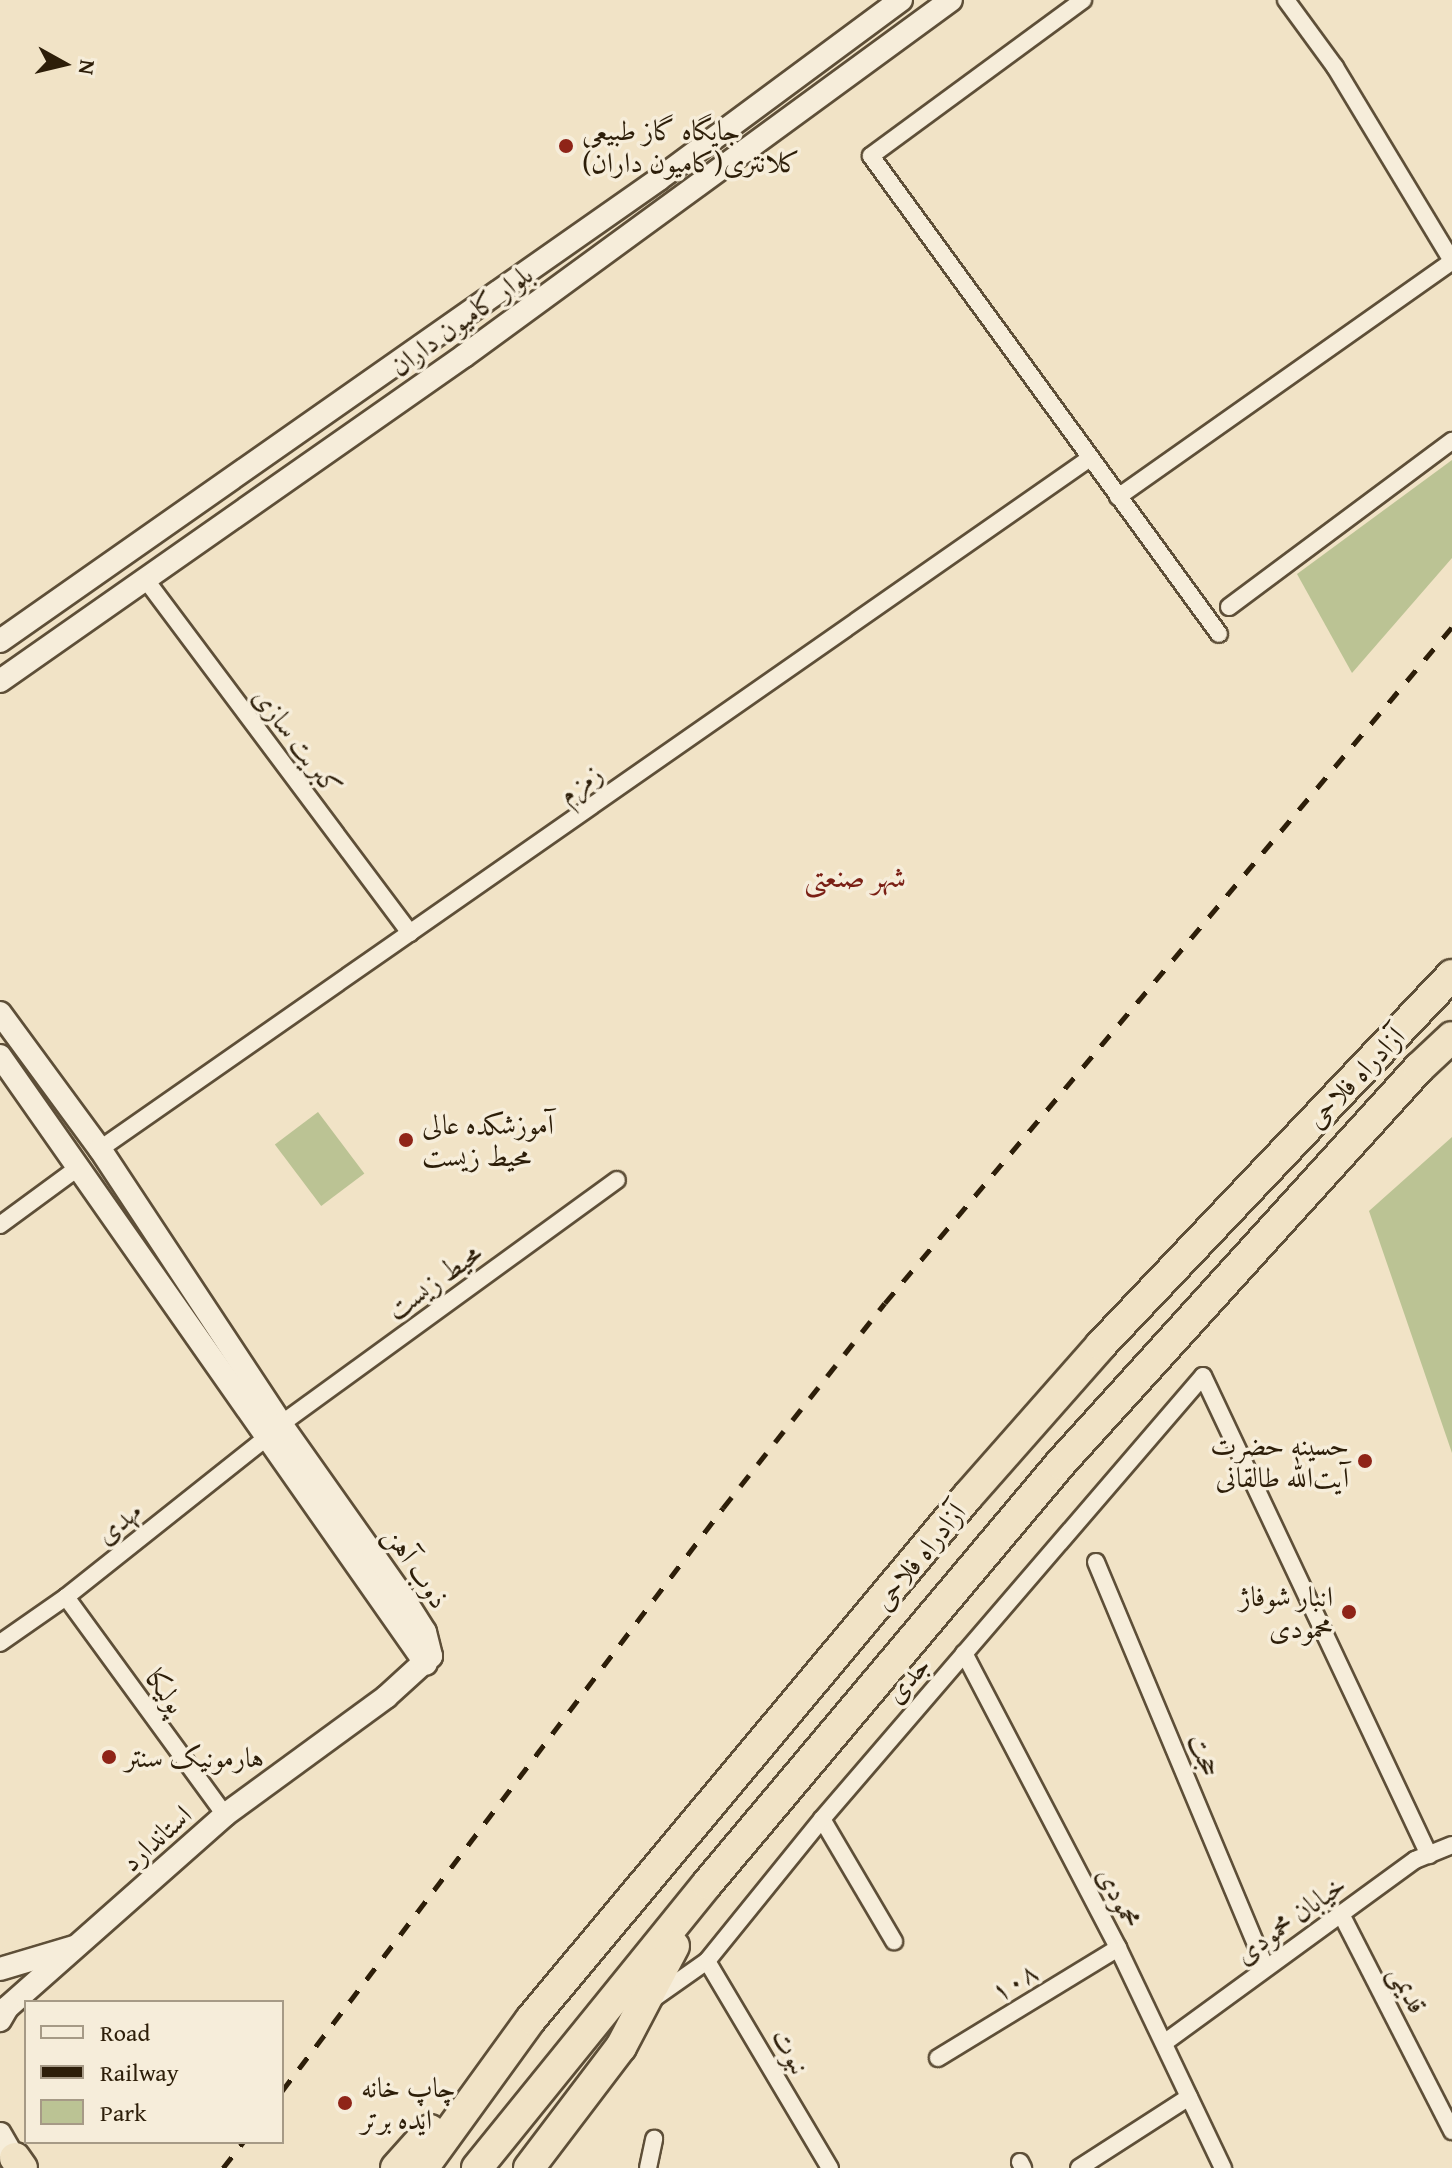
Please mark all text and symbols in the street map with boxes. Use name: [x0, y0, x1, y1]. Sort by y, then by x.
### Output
north arrow: [24, 24, 104, 104]
text: N: [71, 58, 105, 77]
place label: جایگاه گاز طبیعی کلانتری(کامیون داران): [582, 113, 800, 179]
marker: جایگاه گاز طبیعی کلانتری(کامیون داران): [557, 137, 575, 155]
street label: بلوار کامیون داران: [383, 257, 539, 383]
street label: کبریت سازی: [246, 680, 350, 802]
street label: زمزم: [551, 756, 609, 810]
district label: شهر صنعتی: [804, 858, 906, 894]
street label: آزادراه فلاحی: [1299, 1019, 1411, 1135]
place label: آموزشکده عالی محیط زیست: [422, 1107, 554, 1173]
marker: آموزشکده عالی محیط زیست: [397, 1131, 415, 1149]
street label: محیط زیست: [380, 1235, 488, 1327]
place label: حسینه حضرت آیت‌الله طالقانی: [1210, 1428, 1349, 1494]
marker: حسینه حضرت آیت‌الله طالقانی: [1356, 1452, 1374, 1470]
street label: مهدی: [88, 1493, 148, 1551]
street label: آزادراه فلاحی: [866, 1496, 972, 1616]
street label: ذوب آهن: [377, 1520, 457, 1614]
place label: انبار شوفاژ محمودی: [1239, 1579, 1333, 1645]
marker: انبار شوفاژ محمودی: [1340, 1603, 1358, 1621]
street label: جدی: [877, 1649, 937, 1709]
street label: پولیکا: [139, 1662, 193, 1720]
street label: حجت: [1181, 1728, 1229, 1782]
place label: هارمونیک سنتر: [125, 1740, 264, 1774]
marker: هارمونیک سنتر: [100, 1748, 118, 1766]
street label: استاندارد: [114, 1798, 198, 1878]
street label: محمودی: [1090, 1861, 1150, 1933]
street label: خیابان محمودی: [1228, 1867, 1352, 1971]
street label: ۱۰۸: [984, 1954, 1044, 2008]
street label: قدیمی: [1383, 1959, 1435, 2019]
legend: [24, 2000, 284, 2144]
text: Road: [100, 2015, 150, 2050]
street label: نبوت: [764, 2022, 818, 2080]
text: Railway: [100, 2055, 179, 2090]
place label: چاپ خانه ایده برتر: [361, 2070, 456, 2136]
marker: چاپ خانه ایده برتر: [336, 2094, 354, 2112]
text: Park: [100, 2095, 146, 2130]

